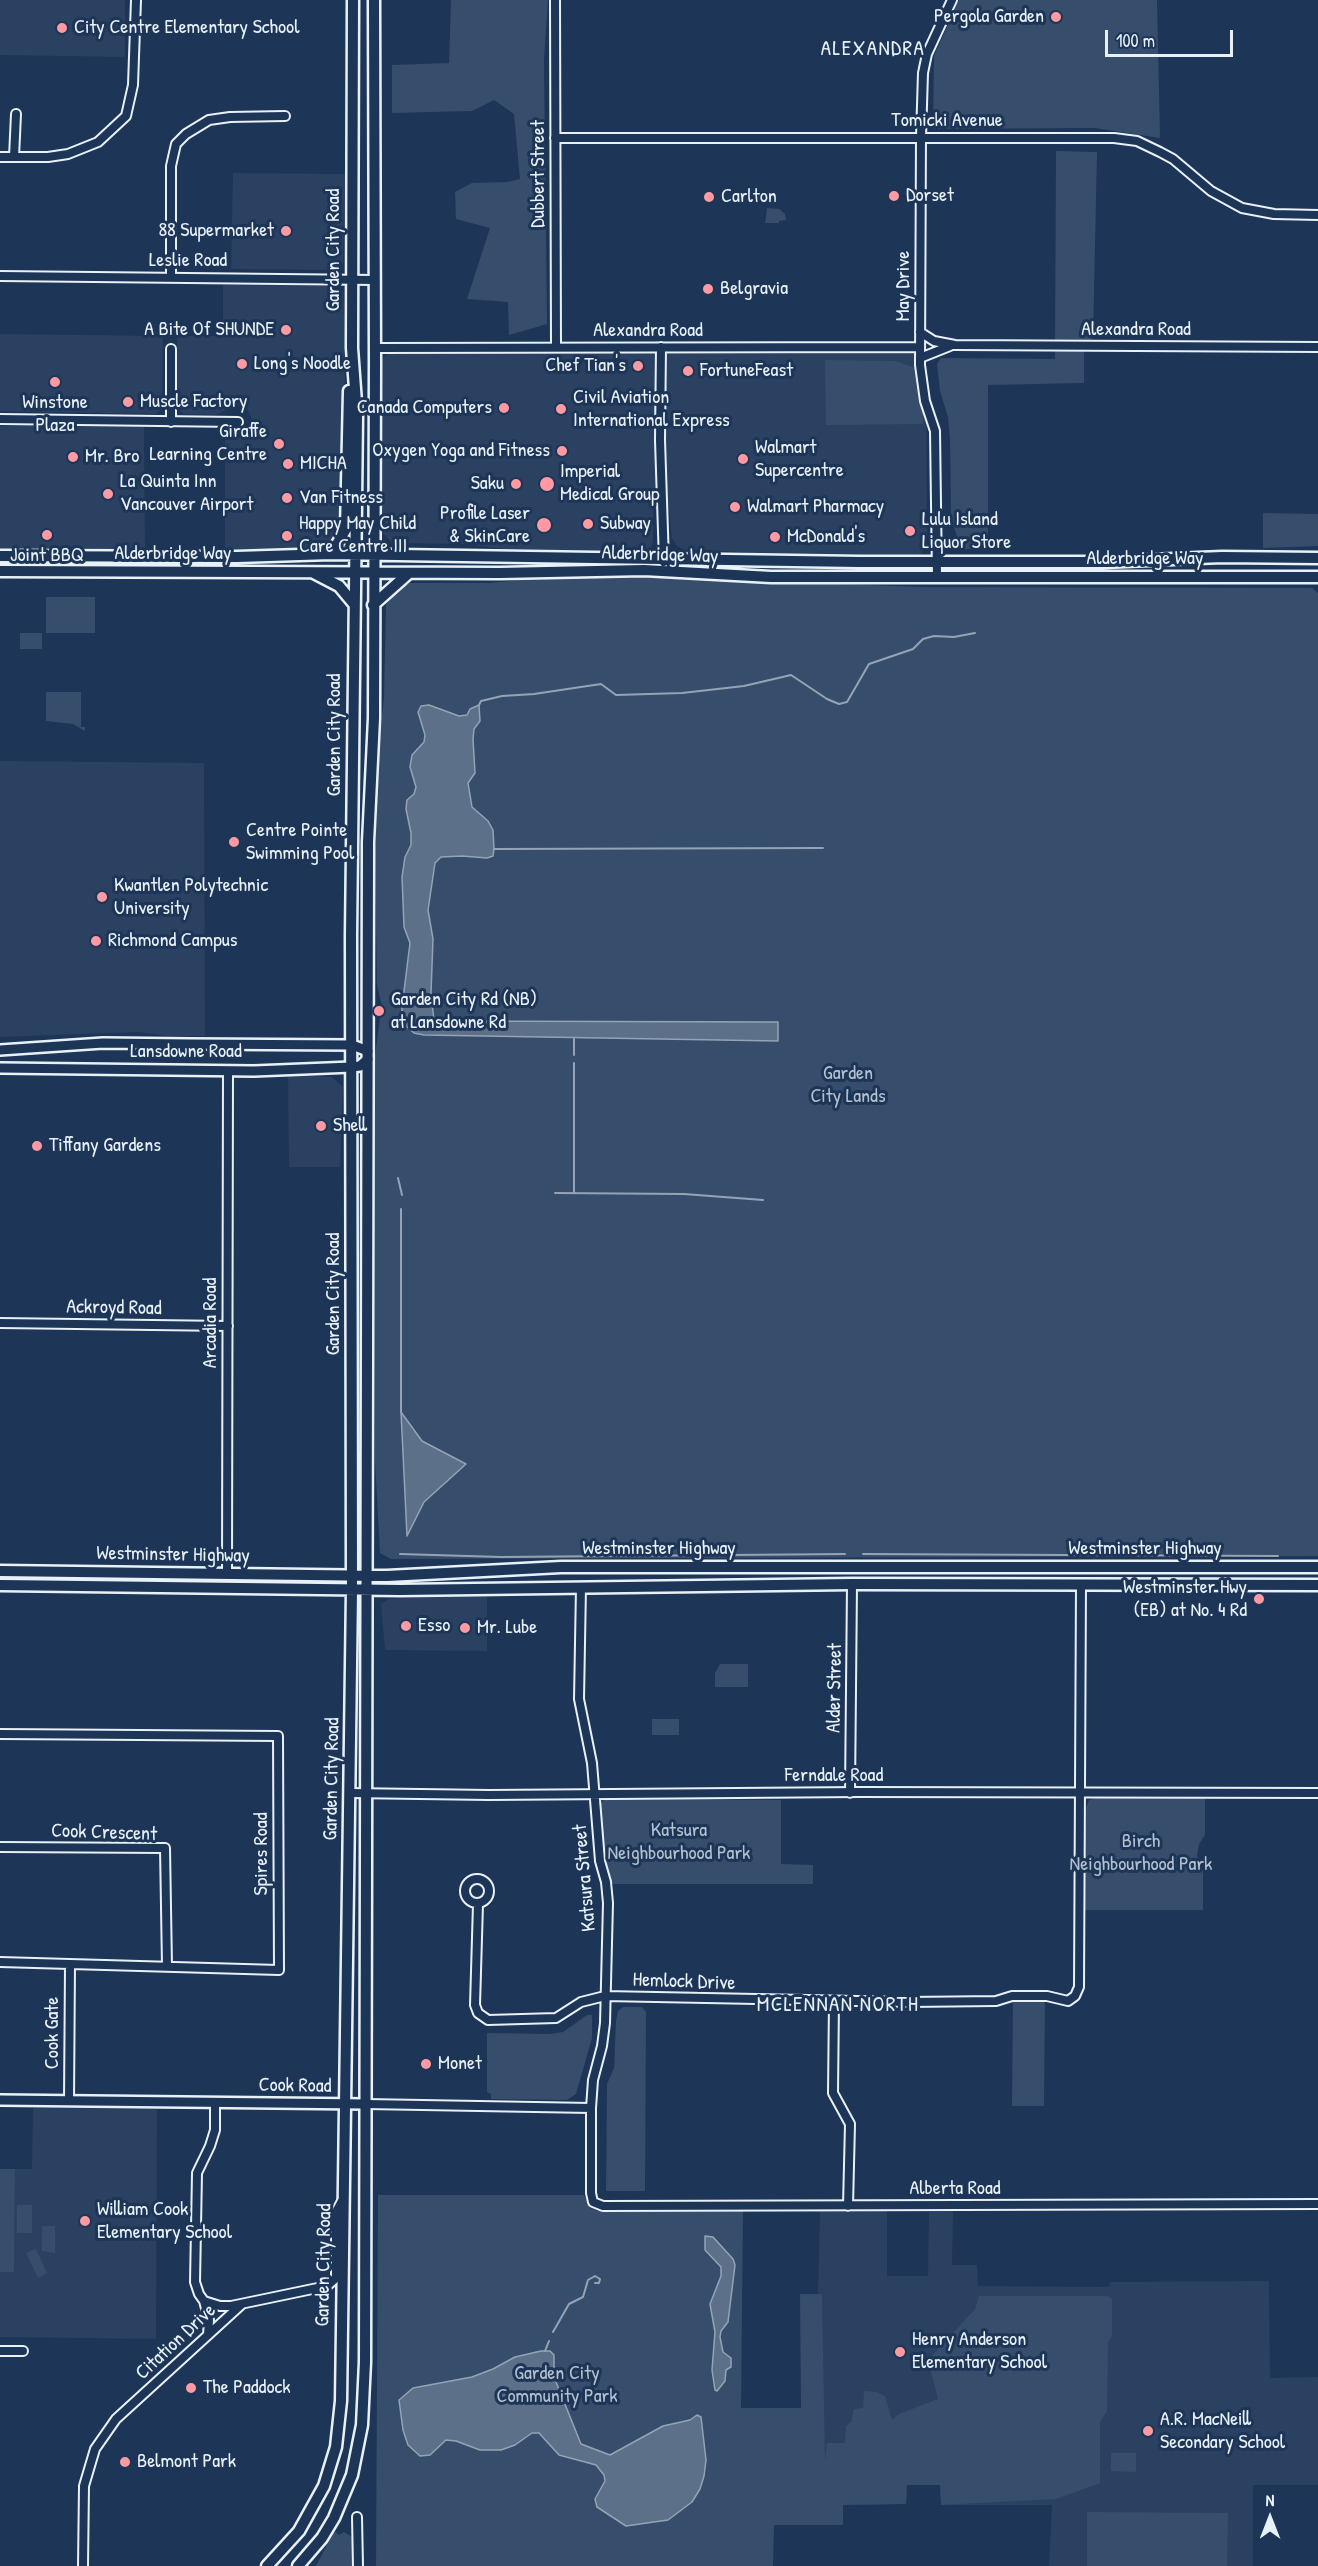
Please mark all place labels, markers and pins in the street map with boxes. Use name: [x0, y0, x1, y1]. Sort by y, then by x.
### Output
place label: Pergola Garden: [934, 5, 1044, 29]
marker: Pergola Garden: [1049, 10, 1063, 24]
place label: City Centre Elementary School: [74, 16, 299, 40]
marker: City Centre Elementary School: [55, 21, 69, 35]
place label: Dorset: [906, 184, 954, 208]
place label: Carlton: [721, 185, 777, 209]
marker: Dorset: [887, 189, 901, 203]
marker: Carlton: [702, 190, 716, 204]
place label: 88 Supermarket: [158, 219, 274, 243]
marker: 88 Supermarket: [279, 224, 293, 238]
place label: Belgravia: [720, 277, 788, 301]
marker: Belgravia: [701, 282, 715, 296]
place label: A Bite Of SHUNDE: [144, 318, 274, 342]
marker: A Bite Of SHUNDE: [279, 323, 293, 337]
place label: Long's Noodle: [254, 352, 351, 376]
place label: Chef Tian's: [545, 354, 626, 378]
marker: Long's Noodle: [235, 357, 249, 371]
marker: Chef Tian's: [631, 359, 645, 373]
place label: FortuneFeast: [700, 359, 793, 383]
marker: FortuneFeast: [681, 364, 695, 378]
marker: Winstone Plaza: [48, 375, 62, 389]
place label: Civil Aviation International Express: [573, 386, 730, 433]
place label: Muscle Factory: [140, 390, 247, 414]
place label: Winstone Plaza: [22, 391, 88, 438]
marker: Muscle Factory: [121, 395, 135, 409]
place label: Canada Computers: [357, 396, 492, 420]
marker: Canada Computers: [497, 401, 511, 415]
marker: Civil Aviation International Express: [554, 402, 568, 416]
place label: Giraffe Learning Centre: [150, 420, 267, 467]
place label: Walmart Supercentre: [755, 436, 844, 483]
marker: Giraffe Learning Centre: [272, 437, 286, 451]
place label: Oxygen Yoga and Fitness: [372, 439, 550, 463]
marker: Oxygen Yoga and Fitness: [555, 444, 569, 458]
place label: Mr. Bro: [85, 445, 139, 469]
marker: Mr. Bro: [66, 450, 80, 464]
place label: MICHA: [300, 452, 347, 476]
marker: Walmart Supercentre: [736, 452, 750, 466]
marker: MICHA: [281, 457, 295, 471]
place label: Imperial Medical Group: [560, 460, 660, 507]
place label: La Quinta Inn Vancouver Airport: [120, 470, 253, 517]
place label: Saku: [471, 472, 504, 496]
marker: Imperial Medical Group: [538, 475, 556, 493]
marker: Saku: [509, 477, 523, 491]
place label: Van Fitness: [299, 486, 383, 510]
marker: La Quinta Inn Vancouver Airport: [101, 487, 115, 501]
marker: Van Fitness: [280, 491, 294, 505]
place label: Walmart Pharmacy: [747, 495, 884, 519]
marker: Walmart Pharmacy: [728, 500, 742, 514]
place label: Profile Laser & SkinCare: [440, 502, 530, 549]
place label: Lulu Island Liquor Store: [922, 508, 1011, 555]
place label: Happy May Child Care Centre III: [299, 512, 416, 559]
place label: Subway: [600, 512, 651, 536]
marker: Profile Laser & SkinCare: [535, 516, 553, 534]
marker: Subway: [581, 517, 595, 531]
marker: Lulu Island Liquor Store: [903, 524, 917, 538]
place label: McDonald's: [787, 525, 865, 549]
marker: Joint BBQ: [40, 528, 54, 542]
marker: Happy May Child Care Centre III: [280, 529, 294, 543]
marker: McDonald's: [768, 530, 782, 544]
place label: Joint BBQ: [10, 544, 84, 568]
place label: Centre Pointe Swimming Pool: [246, 819, 354, 866]
marker: Centre Pointe Swimming Pool: [227, 835, 241, 849]
place label: Kwantlen Polytechnic University: [114, 874, 268, 921]
marker: Kwantlen Polytechnic University: [95, 890, 109, 904]
place label: Richmond Campus: [108, 929, 237, 953]
marker: Richmond Campus: [89, 934, 103, 948]
place label: Garden City Rd (NB) at Lansdowne Rd: [391, 988, 537, 1035]
marker: Garden City Rd (NB) at Lansdowne Rd: [372, 1004, 386, 1018]
place label: Shell: [333, 1114, 367, 1138]
marker: Shell: [314, 1119, 328, 1133]
place label: Tiffany Gardens: [49, 1134, 161, 1158]
marker: Tiffany Gardens: [30, 1139, 44, 1153]
place label: Westminster Hwy (EB) at No. 4 Rd: [1123, 1576, 1247, 1623]
marker: Westminster Hwy (EB) at No. 4 Rd: [1252, 1592, 1266, 1606]
place label: Esso: [418, 1614, 450, 1638]
place label: Mr. Lube: [477, 1616, 537, 1640]
marker: Esso: [399, 1619, 413, 1633]
marker: Mr. Lube: [458, 1621, 472, 1635]
place label: Monet: [438, 2052, 482, 2076]
marker: Monet: [419, 2057, 433, 2071]
place label: William Cook Elementary School: [97, 2198, 232, 2245]
marker: William Cook Elementary School: [78, 2214, 92, 2228]
place label: Henry Anderson Elementary School: [912, 2328, 1047, 2375]
marker: Henry Anderson Elementary School: [893, 2345, 907, 2359]
place label: The Paddock: [203, 2376, 290, 2400]
marker: The Paddock: [184, 2381, 198, 2395]
place label: A.R. MacNeill Secondary School: [1160, 2408, 1285, 2455]
marker: A.R. MacNeill Secondary School: [1141, 2424, 1155, 2438]
place label: Belmont Park: [137, 2450, 236, 2474]
marker: Belmont Park: [118, 2455, 132, 2469]

